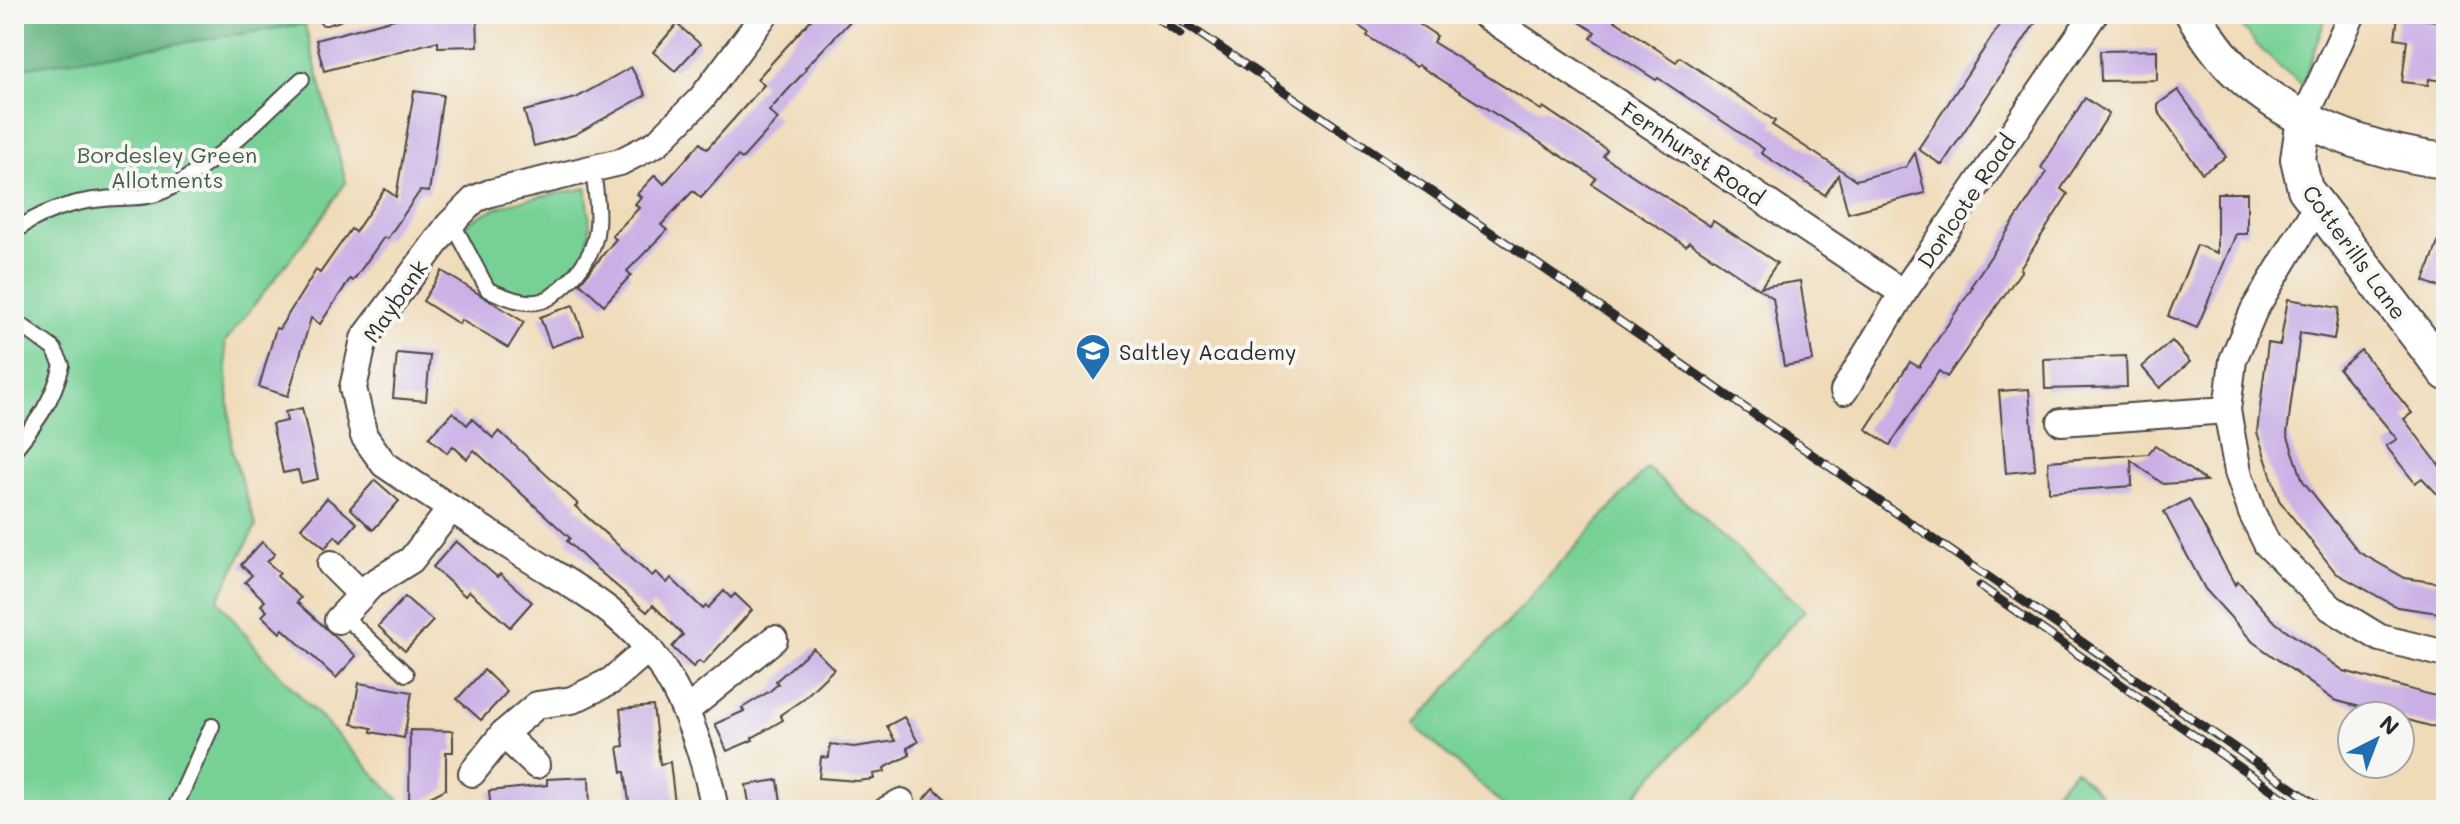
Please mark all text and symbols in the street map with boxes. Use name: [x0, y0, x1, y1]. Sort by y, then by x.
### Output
street label: Fernhurst Road: [1616, 94, 1770, 212]
street label: Dorlcote Road: [1910, 128, 2022, 274]
park label: Bordesley Green Allotments: [77, 140, 257, 194]
street label: Cotterills Lane: [2296, 179, 2414, 325]
street label: Maybank: [356, 254, 434, 348]
school or university icon: Saltley Academy: [1074, 332, 1112, 382]
place label: Saltley Academy: [1119, 337, 1296, 366]
north arrow: [2336, 700, 2416, 780]
text: N: [2374, 708, 2406, 741]

